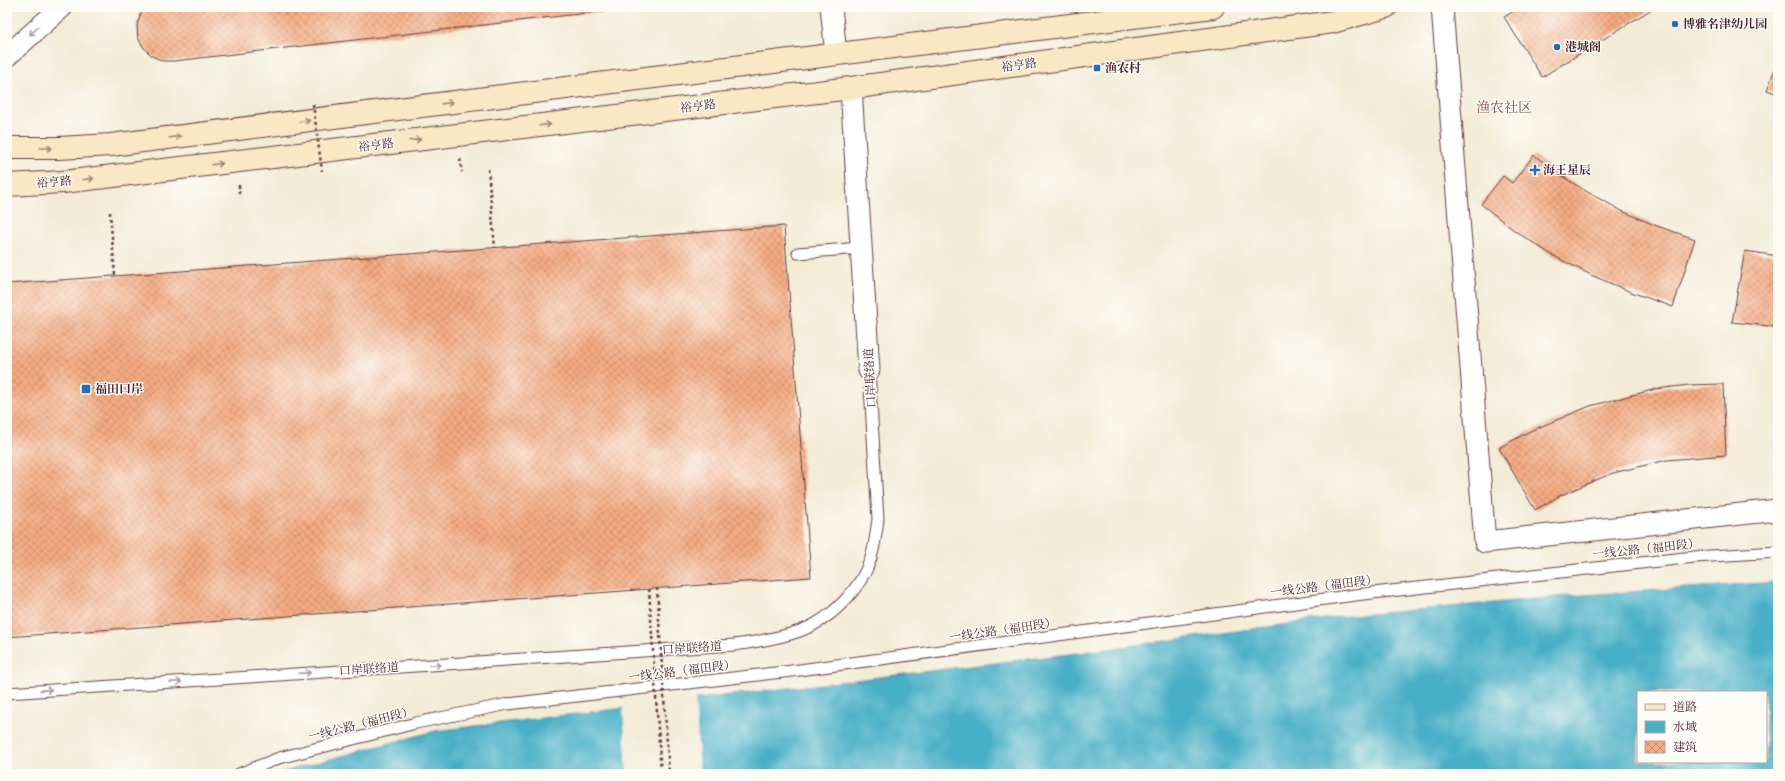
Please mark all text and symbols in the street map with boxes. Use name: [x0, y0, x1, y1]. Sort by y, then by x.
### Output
place label: 博雅名津幼儿园: [1683, 15, 1767, 32]
marker: 博雅名津幼儿园: [1670, 19, 1680, 29]
one-way arrow: [29, 27, 40, 36]
place label: 港城阁: [1565, 38, 1601, 55]
marker: 港城阁: [1552, 42, 1562, 52]
street label: 裕亨路: [1000, 54, 1038, 75]
place label: 渔农村: [1105, 59, 1141, 76]
marker: 渔农村: [1092, 63, 1102, 73]
street label: 裕亨路: [679, 95, 717, 116]
district label: 渔农社区: [1476, 97, 1532, 117]
one-way arrow: [440, 99, 453, 107]
one-way arrow: [297, 117, 310, 125]
one-way arrow: [538, 121, 551, 128]
one-way arrow: [168, 133, 181, 141]
street label: 裕亨路: [357, 134, 395, 155]
one-way arrow: [408, 136, 421, 144]
one-way arrow: [39, 144, 52, 152]
one-way arrow: [210, 160, 223, 167]
place label: 海王星辰: [1543, 161, 1591, 178]
marker: 海王星辰: [1530, 165, 1540, 175]
street label: 裕亨路: [35, 171, 73, 192]
one-way arrow: [81, 175, 94, 183]
street label: 口岸联络道: [859, 348, 880, 408]
place label: 福田口岸: [95, 380, 143, 397]
marker: 福田口岸: [80, 383, 92, 395]
street label: 一线公路（福田段）: [1591, 534, 1701, 563]
street label: 一线公路（福田段）: [1269, 570, 1379, 601]
street label: 一线公路（福田段）: [948, 614, 1058, 645]
street label: 口岸联络道: [661, 637, 722, 658]
street label: 一线公路（福田段）: [627, 655, 737, 686]
street label: 口岸联络道: [338, 658, 399, 679]
one-way arrow: [428, 661, 441, 668]
one-way arrow: [298, 670, 311, 677]
one-way arrow: [169, 678, 182, 685]
one-way arrow: [39, 687, 52, 694]
legend: [1637, 691, 1767, 763]
text: 道路: [1673, 698, 1697, 715]
street label: 一线公路（福田段）: [306, 702, 415, 745]
text: 水域: [1673, 718, 1697, 735]
text: 建筑: [1673, 738, 1697, 755]

